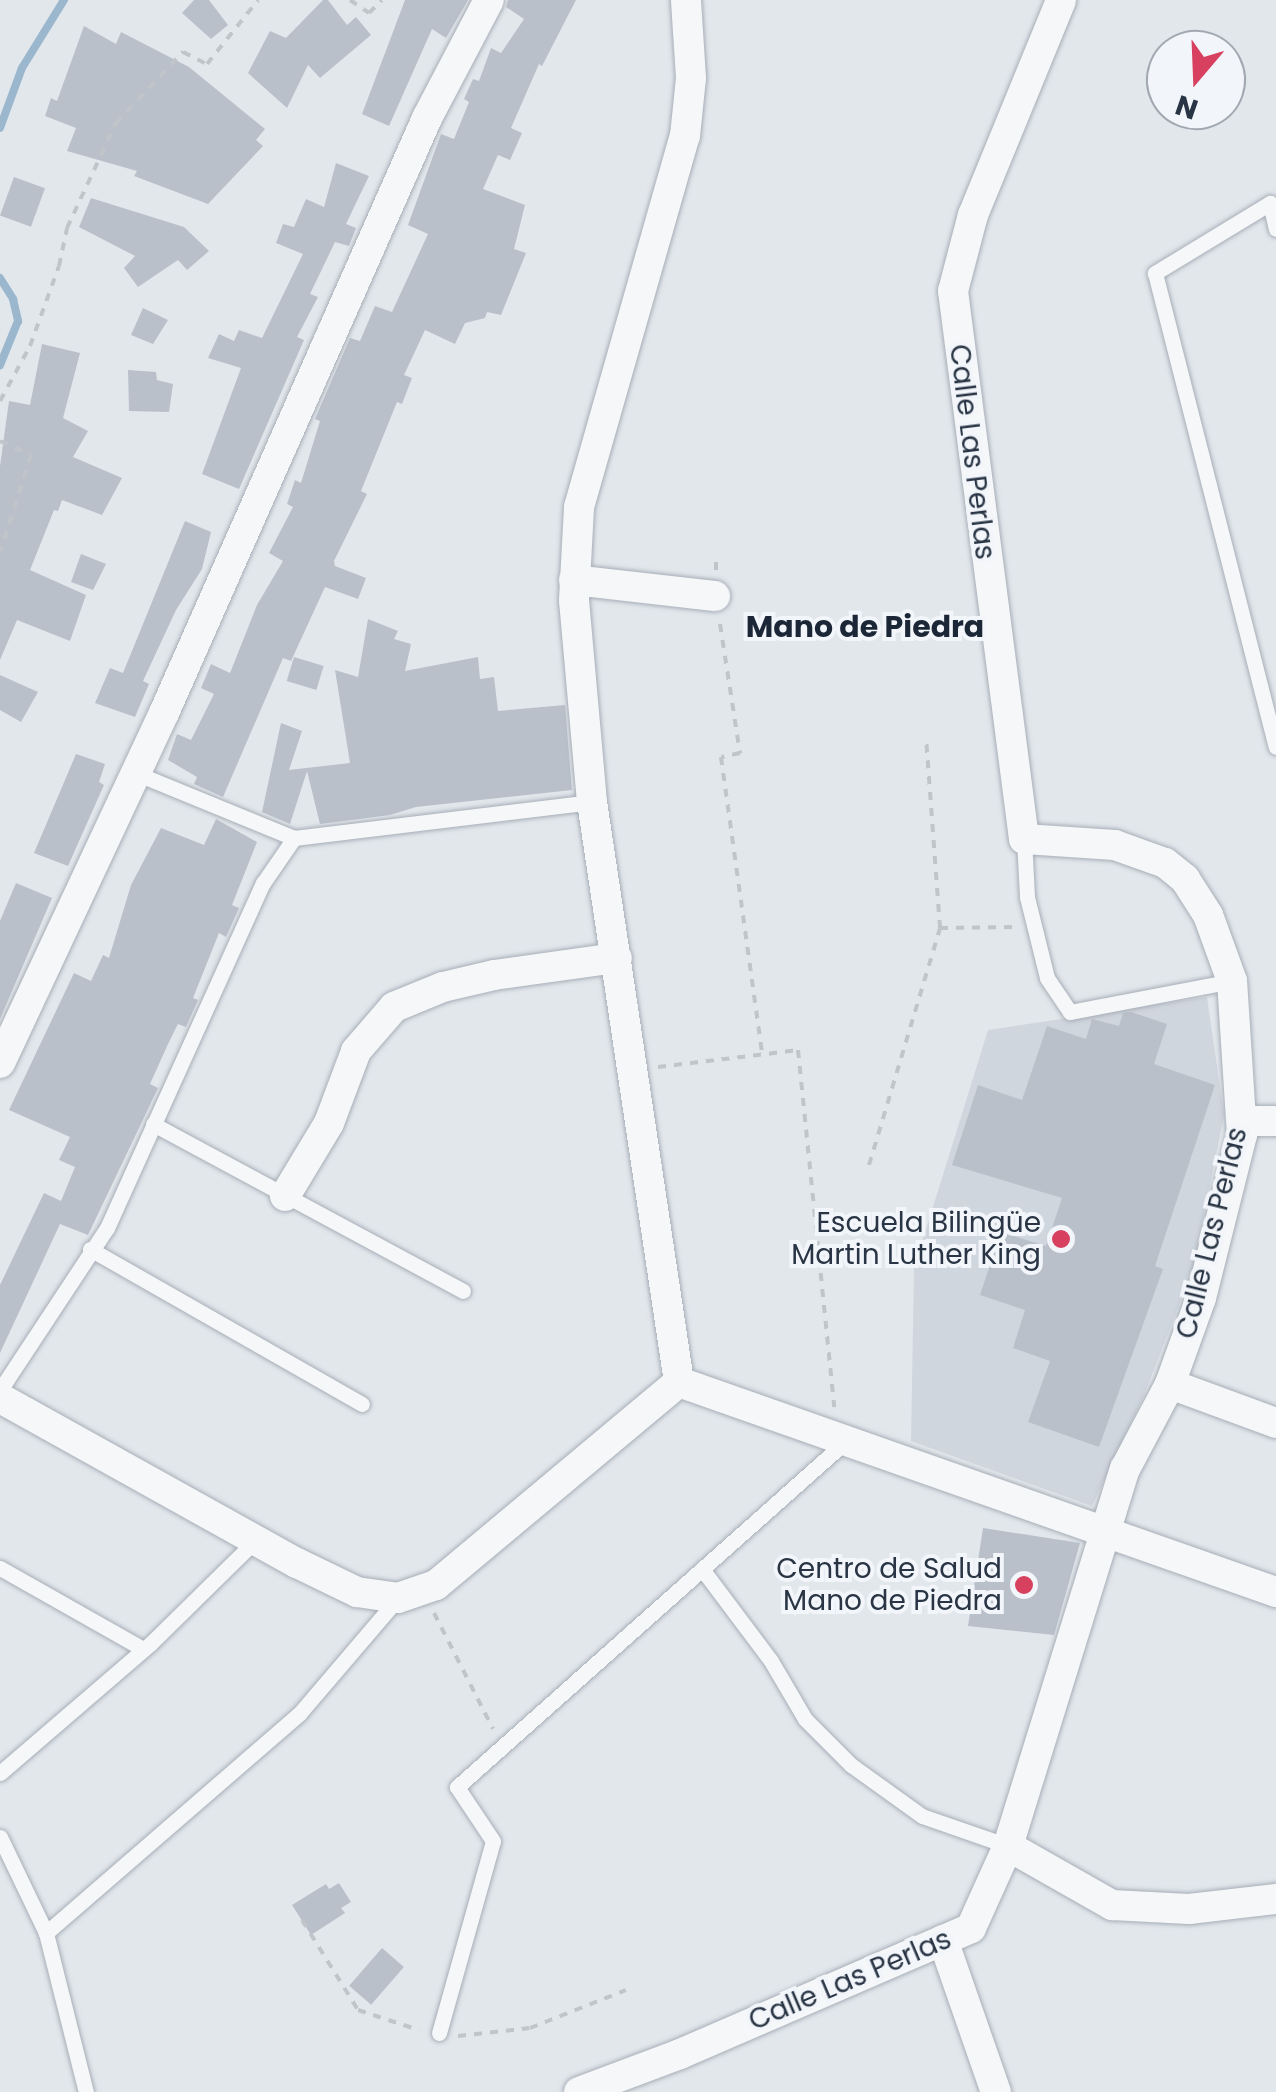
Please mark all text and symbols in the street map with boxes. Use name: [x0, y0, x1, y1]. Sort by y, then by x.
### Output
north arrow: [1146, 30, 1246, 130]
text: N: [1170, 85, 1203, 129]
street label: Calle Las Perlas: [942, 342, 1002, 562]
district label: Mano de Piedra: [746, 609, 984, 645]
street label: Calle Las Perlas: [1169, 1124, 1255, 1342]
place label: Escuela Bilingüe Martin Luther King: [791, 1206, 1041, 1272]
marker: Escuela Bilingüe Martin Luther King: [1050, 1228, 1072, 1250]
place label: Centro de Salud Mano de Piedra: [776, 1552, 1002, 1618]
marker: Centro de Salud Mano de Piedra: [1011, 1572, 1037, 1598]
street label: Calle Las Perlas: [744, 1922, 956, 2038]

